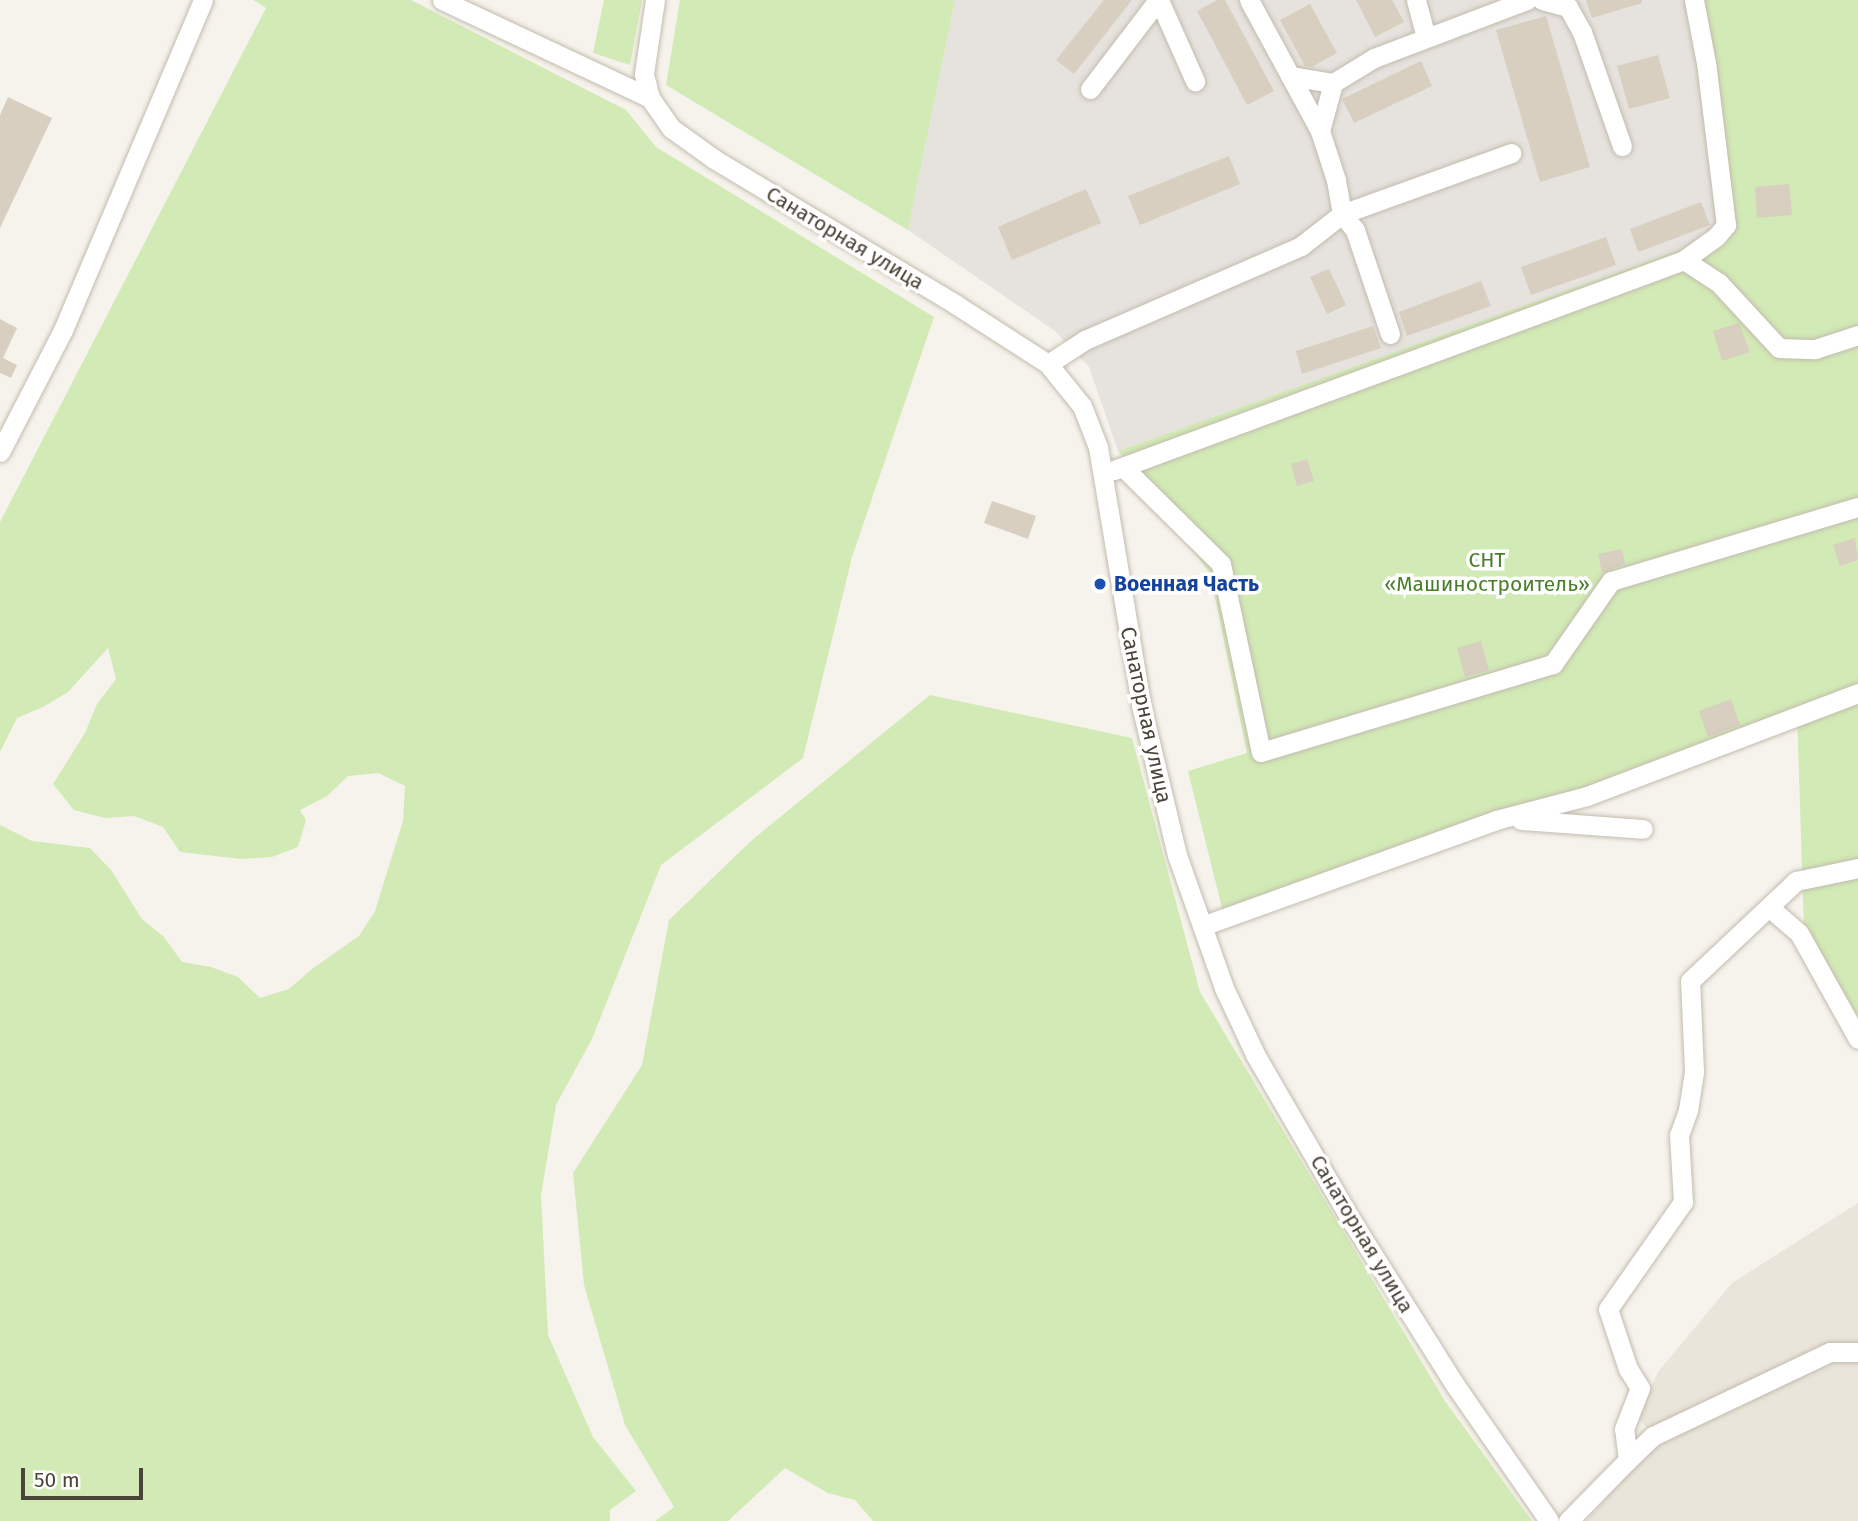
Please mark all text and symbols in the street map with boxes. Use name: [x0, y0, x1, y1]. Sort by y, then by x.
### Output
street label: Санаторная улица: [762, 181, 928, 295]
park label: СНТ «Машиностроитель»: [1384, 547, 1590, 597]
place label: Военная Часть: [1114, 571, 1259, 597]
marker: Военная Часть: [1092, 576, 1108, 592]
street label: Санаторная улица: [1115, 625, 1177, 805]
street label: Санаторная улица: [1305, 1151, 1419, 1317]
scale bar: [24, 1454, 147, 1498]
text: 50 m: [34, 1467, 80, 1493]

